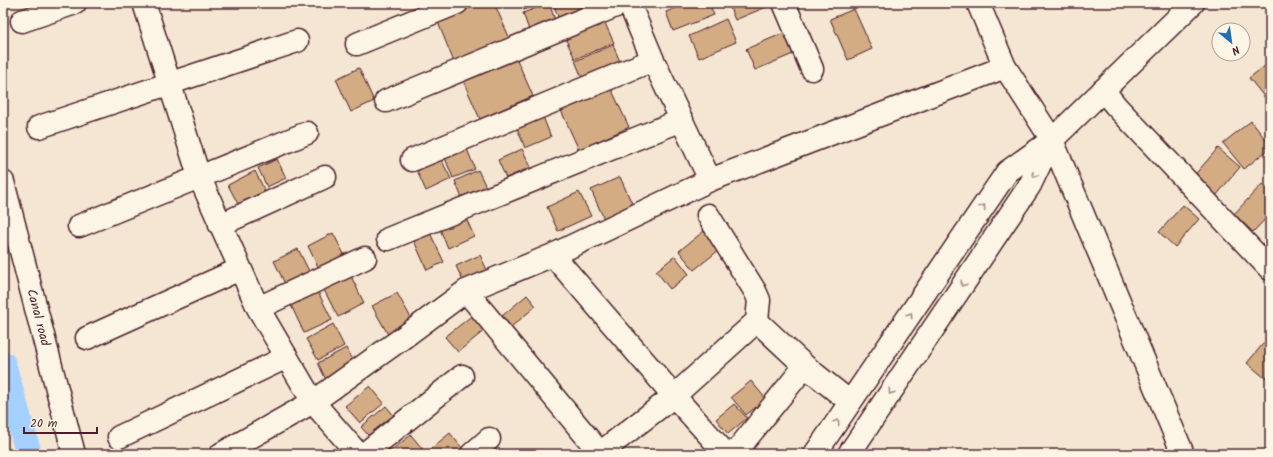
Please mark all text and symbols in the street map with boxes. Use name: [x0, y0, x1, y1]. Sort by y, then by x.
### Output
north arrow: [1211, 22, 1251, 62]
text: N: [1228, 40, 1243, 59]
one-way arrow: [1032, 171, 1039, 178]
one-way arrow: [978, 204, 986, 211]
one-way arrow: [960, 280, 968, 287]
street label: Canal road: [21, 287, 56, 349]
one-way arrow: [905, 312, 912, 319]
one-way arrow: [889, 387, 896, 394]
scale bar: [24, 409, 97, 435]
text: 20 m: [30, 414, 58, 433]
one-way arrow: [832, 419, 840, 426]

